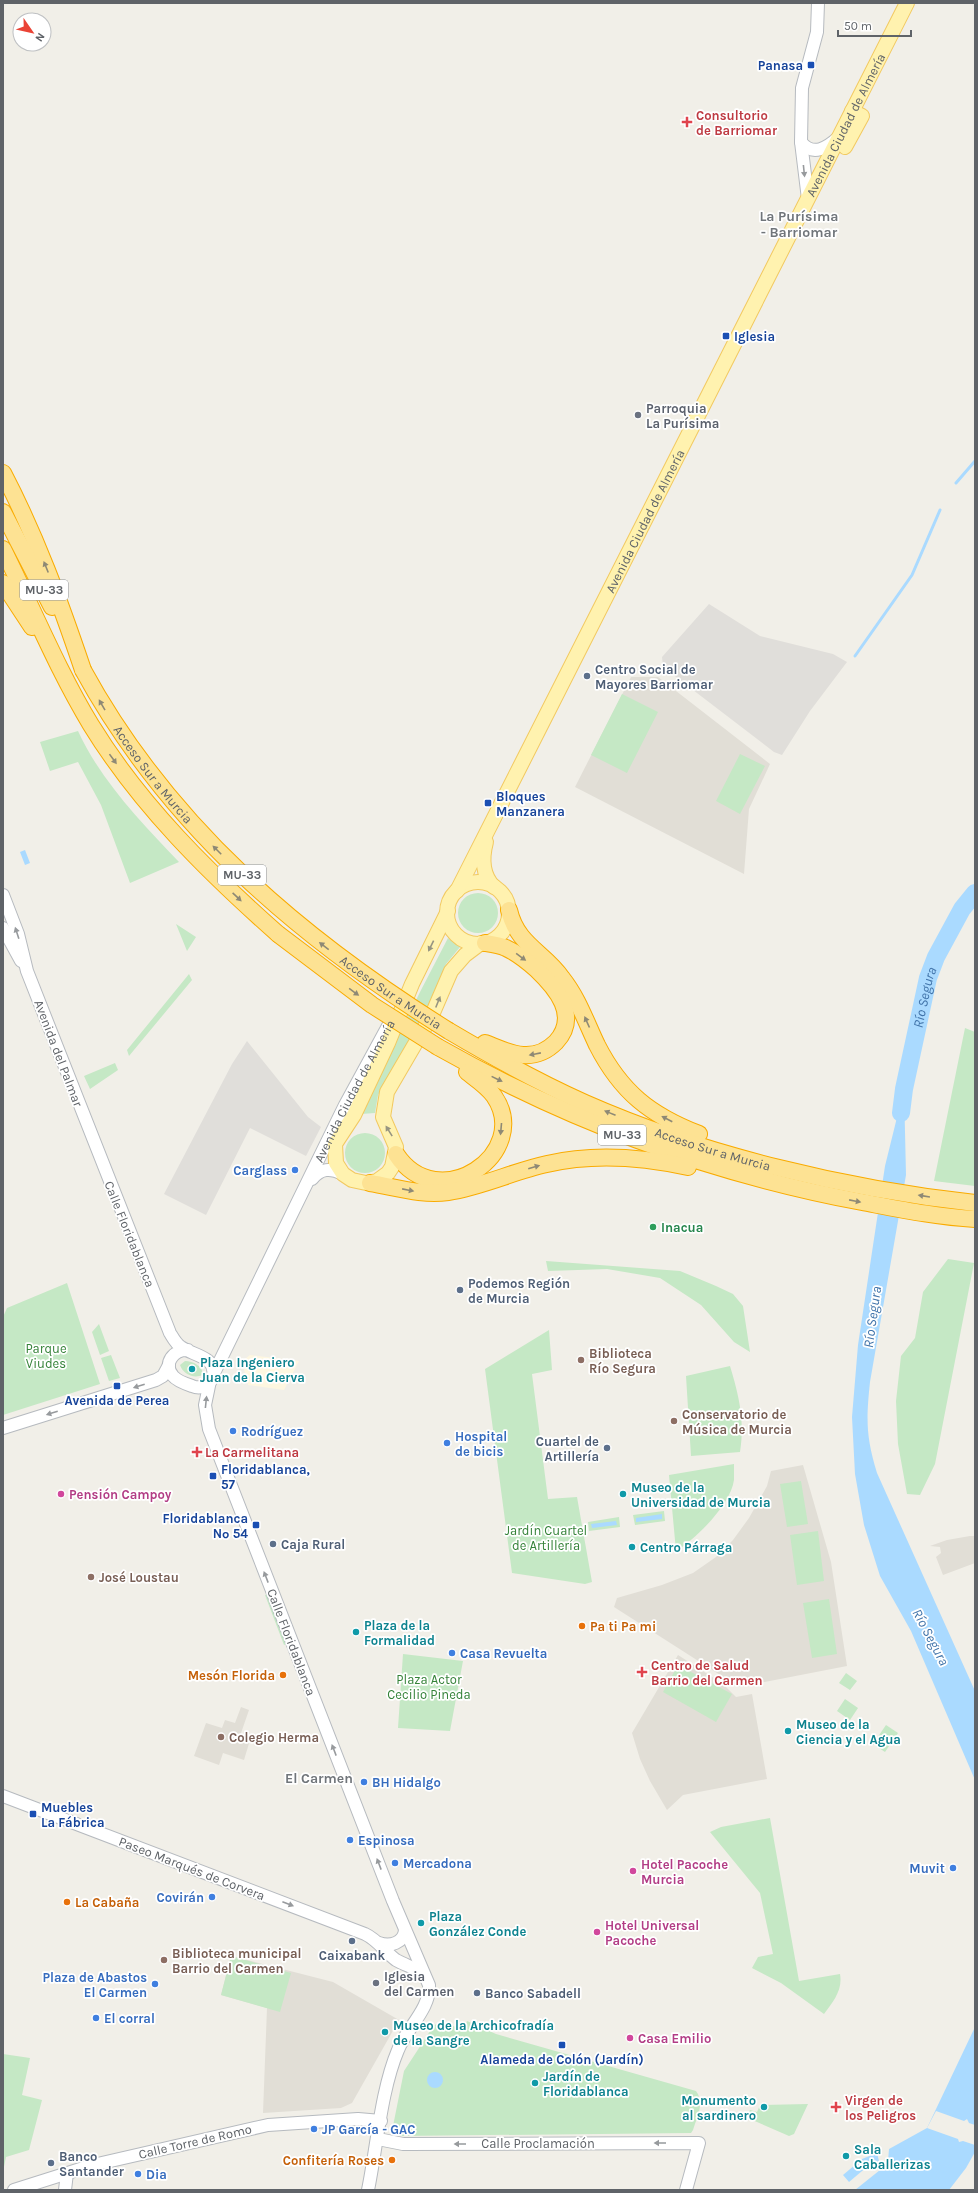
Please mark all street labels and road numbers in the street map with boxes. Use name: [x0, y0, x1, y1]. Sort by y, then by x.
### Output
street label: Avenida Ciudad de Almería: [803, 51, 888, 199]
street label: Avenida Ciudad de Almería: [602, 447, 688, 595]
road number: MU-33: [20, 580, 68, 600]
street label: Acceso Sur a Murcia: [110, 723, 196, 827]
road number: MU-33: [218, 865, 266, 885]
street label: Acceso Sur a Murcia: [337, 952, 444, 1032]
street label: Avenida del Palmar: [31, 998, 86, 1109]
street label: Avenida Ciudad de Almería: [311, 1017, 398, 1165]
street label: Acceso Sur a Murcia: [653, 1124, 772, 1174]
road number: MU-33: [598, 1125, 646, 1145]
street label: Calle Floridablanca: [101, 1179, 158, 1290]
street label: Calle Floridablanca: [264, 1587, 319, 1698]
street label: Paseo Marqués de Corvera: [116, 1834, 267, 1904]
street label: Calle Torre de Romo: [137, 2121, 253, 2162]
street label: Calle Proclamación: [481, 2136, 595, 2151]

